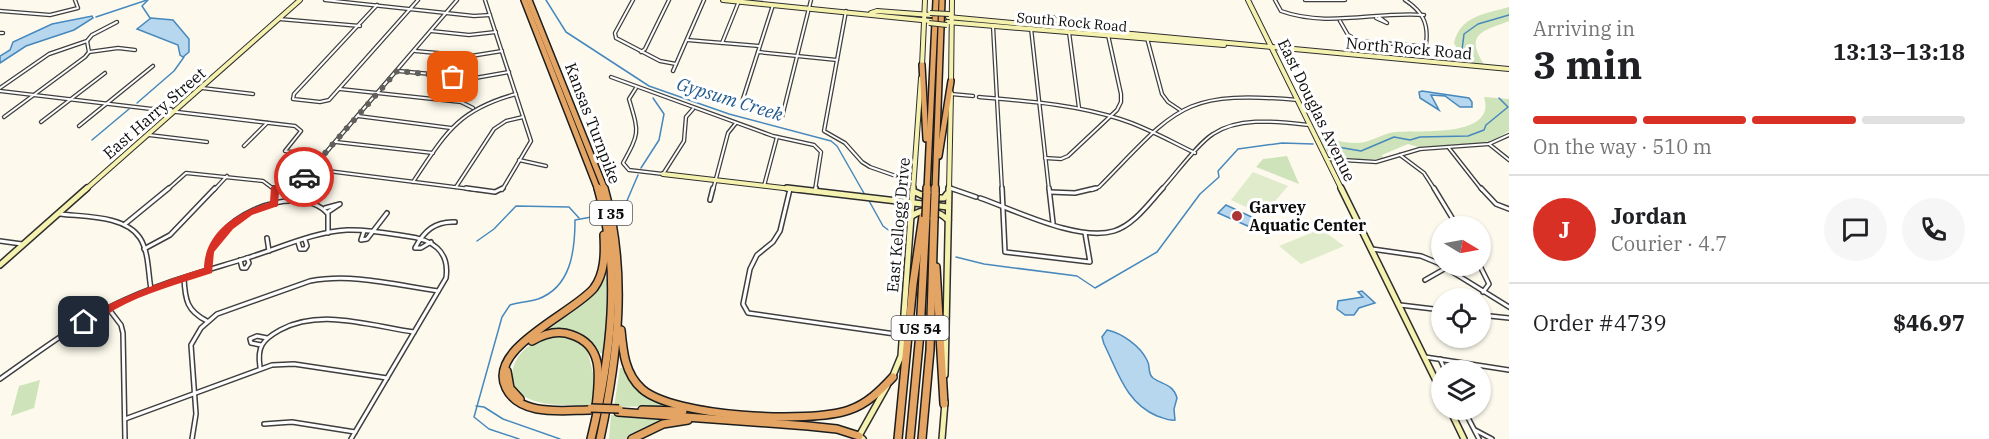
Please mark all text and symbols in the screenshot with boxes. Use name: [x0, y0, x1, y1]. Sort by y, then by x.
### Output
street label: South Rock Road: [1016, 8, 1129, 36]
text: Arriving in: [1533, 15, 1635, 42]
street label: North Rock Road: [1345, 32, 1473, 64]
street label: East Douglas Avenue: [1274, 35, 1360, 185]
text: 13:13–13:18: [1833, 37, 1965, 66]
text: 3 min: [1533, 39, 1642, 90]
pin: [427, 51, 478, 102]
icon: bag: [436, 60, 469, 93]
street label: Kansas Turnpike: [561, 60, 625, 186]
street label: East Harry Street: [99, 63, 210, 163]
water label: Gypsum Creek: [674, 72, 786, 126]
text: On the way · 510 m: [1533, 133, 1712, 160]
courier: [274, 147, 334, 207]
street label: East Kellogg Drive: [882, 157, 914, 293]
icon: car: [288, 161, 321, 194]
place label: Garvey Aquatic Center: [1249, 197, 1366, 235]
button: chat: [1824, 198, 1887, 261]
button: phone: [1902, 198, 1965, 261]
road number: I 35: [590, 201, 632, 225]
text: Jordan: [1611, 201, 1687, 230]
marker: Garvey Aquatic Center: [1230, 209, 1244, 223]
text: J: [1559, 215, 1570, 244]
north arrow: [1431, 216, 1491, 276]
map controls: [1431, 216, 1491, 420]
text: Courier · 4.7: [1611, 230, 1727, 257]
button: locate: [1431, 288, 1491, 348]
pin: [58, 296, 109, 347]
icon: home: [67, 305, 100, 338]
text: Order #4739: [1533, 308, 1667, 337]
text: $46.97: [1893, 308, 1965, 337]
road number: US 54: [892, 316, 948, 340]
button: layers: [1431, 360, 1491, 420]

